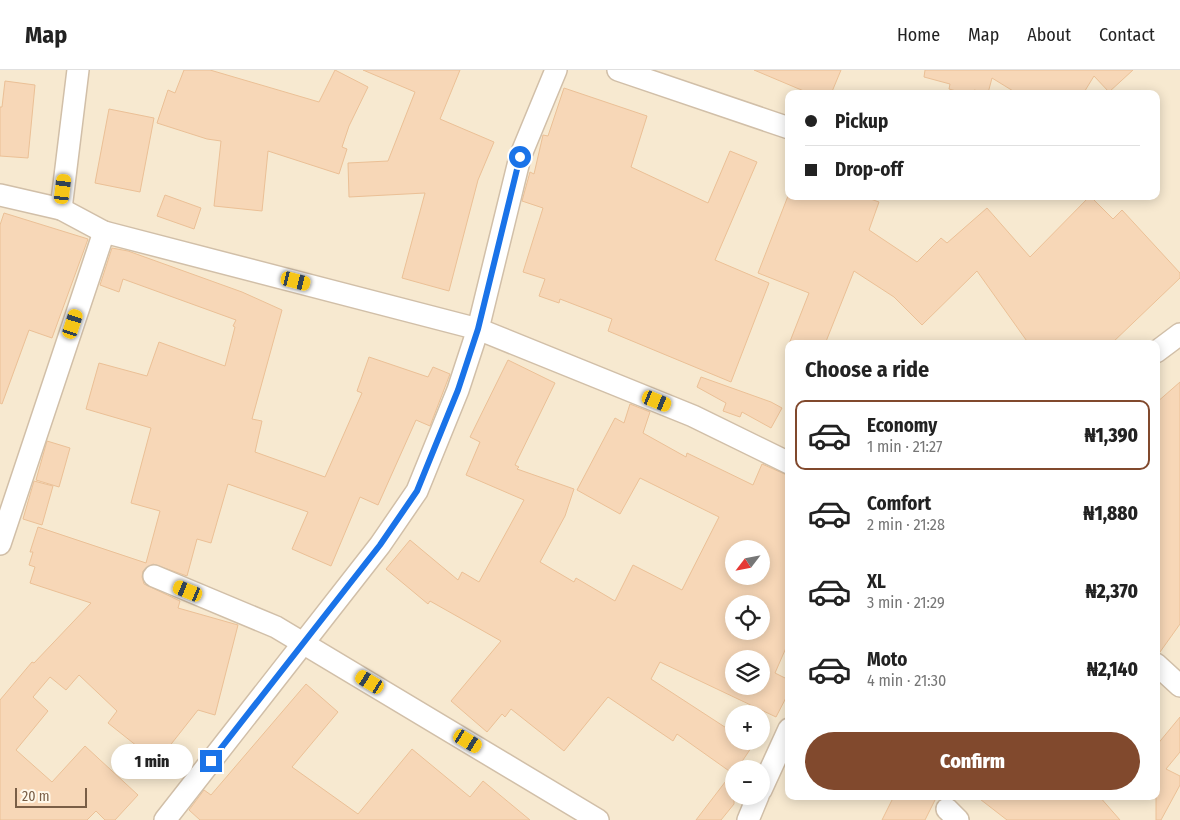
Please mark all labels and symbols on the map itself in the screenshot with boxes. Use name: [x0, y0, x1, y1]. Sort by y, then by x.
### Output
route start: [509, 146, 531, 168]
car: [53, 173, 72, 205]
car: [279, 270, 312, 292]
car: [61, 307, 84, 341]
car: [640, 388, 673, 414]
north arrow: [725, 540, 770, 585]
car: [171, 578, 204, 604]
car: [353, 668, 386, 696]
car: [451, 727, 484, 755]
callout: 1 min: [111, 744, 194, 778]
route end: [200, 750, 222, 772]
scale bar: [15, 785, 88, 808]

